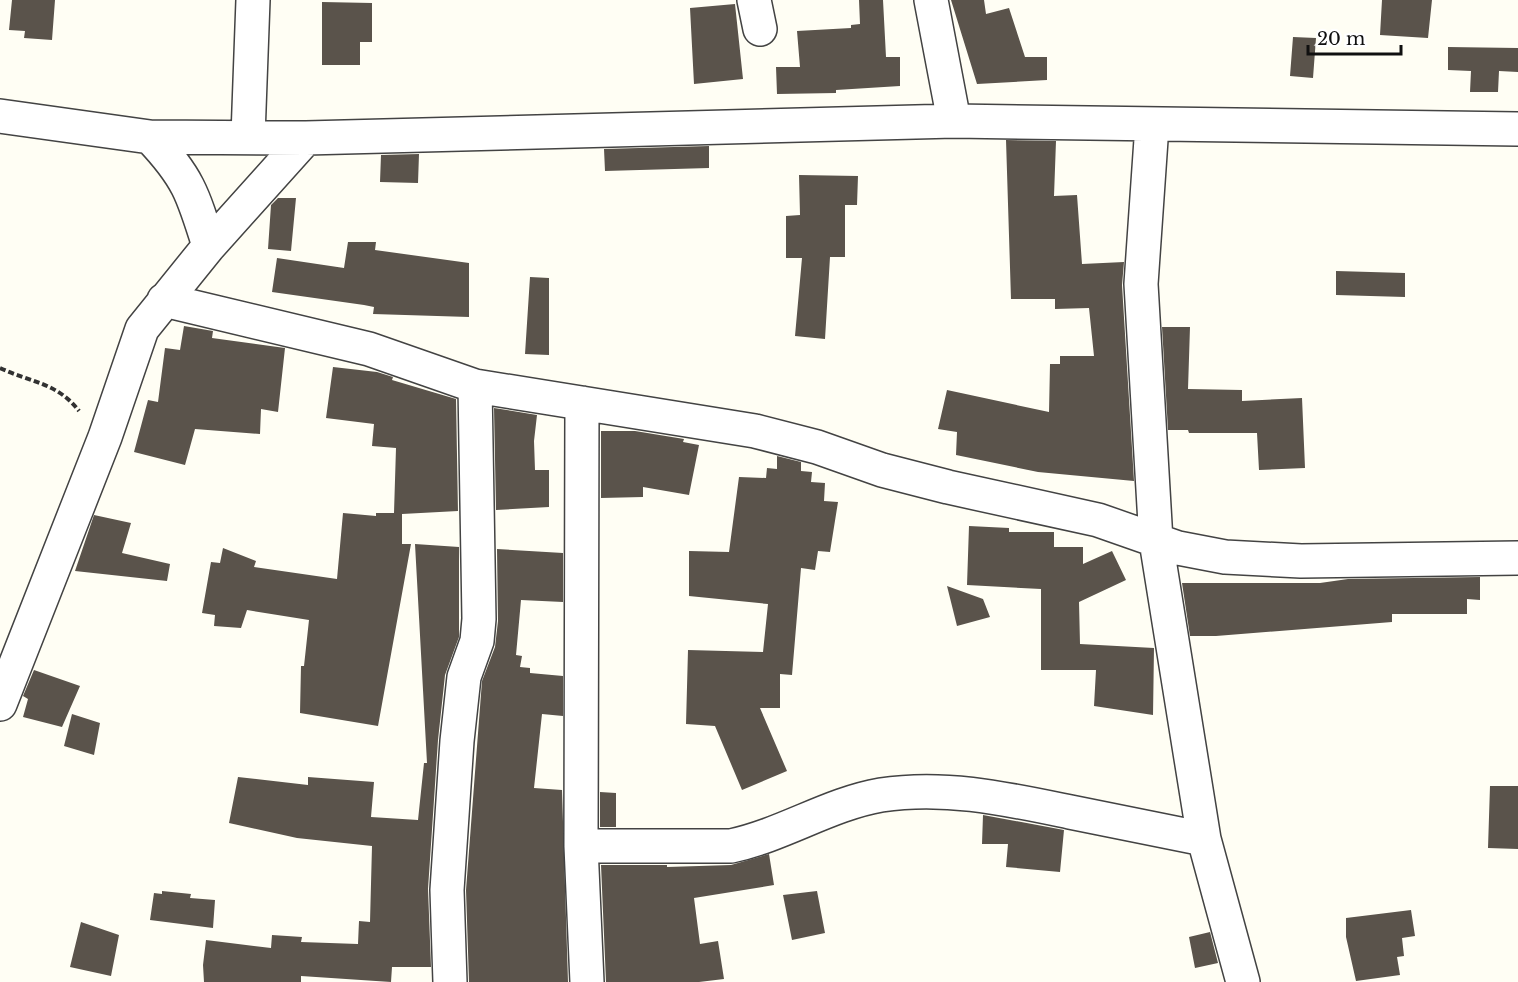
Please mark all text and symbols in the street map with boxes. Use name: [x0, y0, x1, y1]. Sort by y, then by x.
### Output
scale bar: [1308, 18, 1401, 56]
text: 20 m: [1317, 28, 1365, 50]

